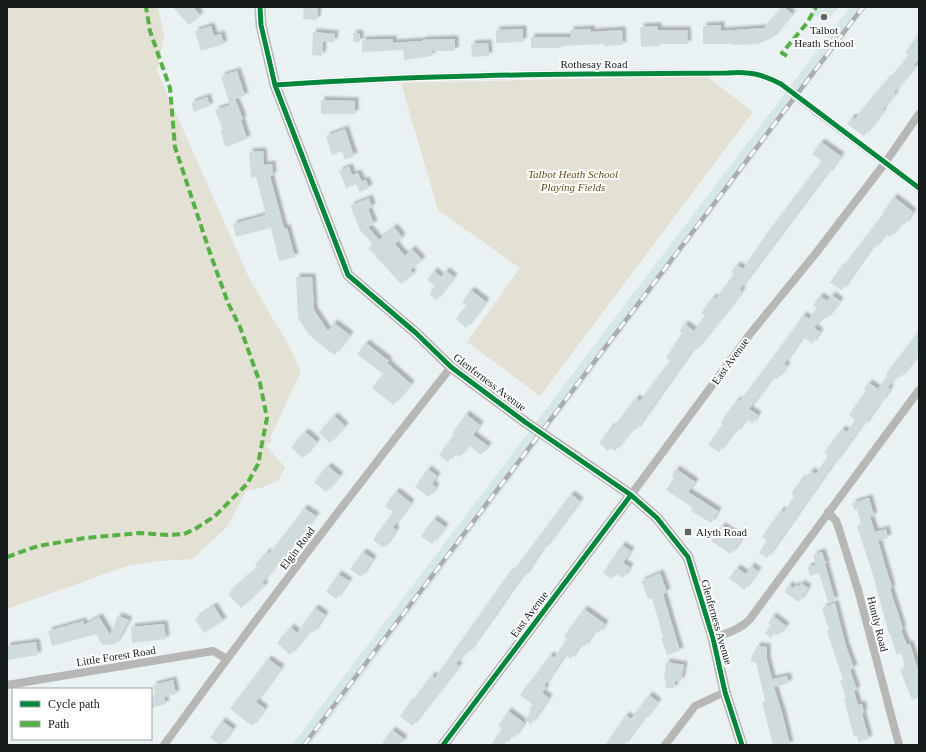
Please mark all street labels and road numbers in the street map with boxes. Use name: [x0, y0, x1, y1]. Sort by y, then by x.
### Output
street label: Rothesay Road: [561, 58, 628, 70]
street label: East Avenue: [709, 335, 751, 387]
street label: Glenferness Avenue: [451, 351, 529, 413]
street label: Elgin Road: [277, 524, 317, 572]
street label: Glenferness Avenue: [699, 578, 735, 666]
street label: East Avenue: [508, 589, 550, 639]
street label: Huntly Road: [865, 595, 891, 653]
street label: Little Forest Road: [76, 644, 157, 668]

